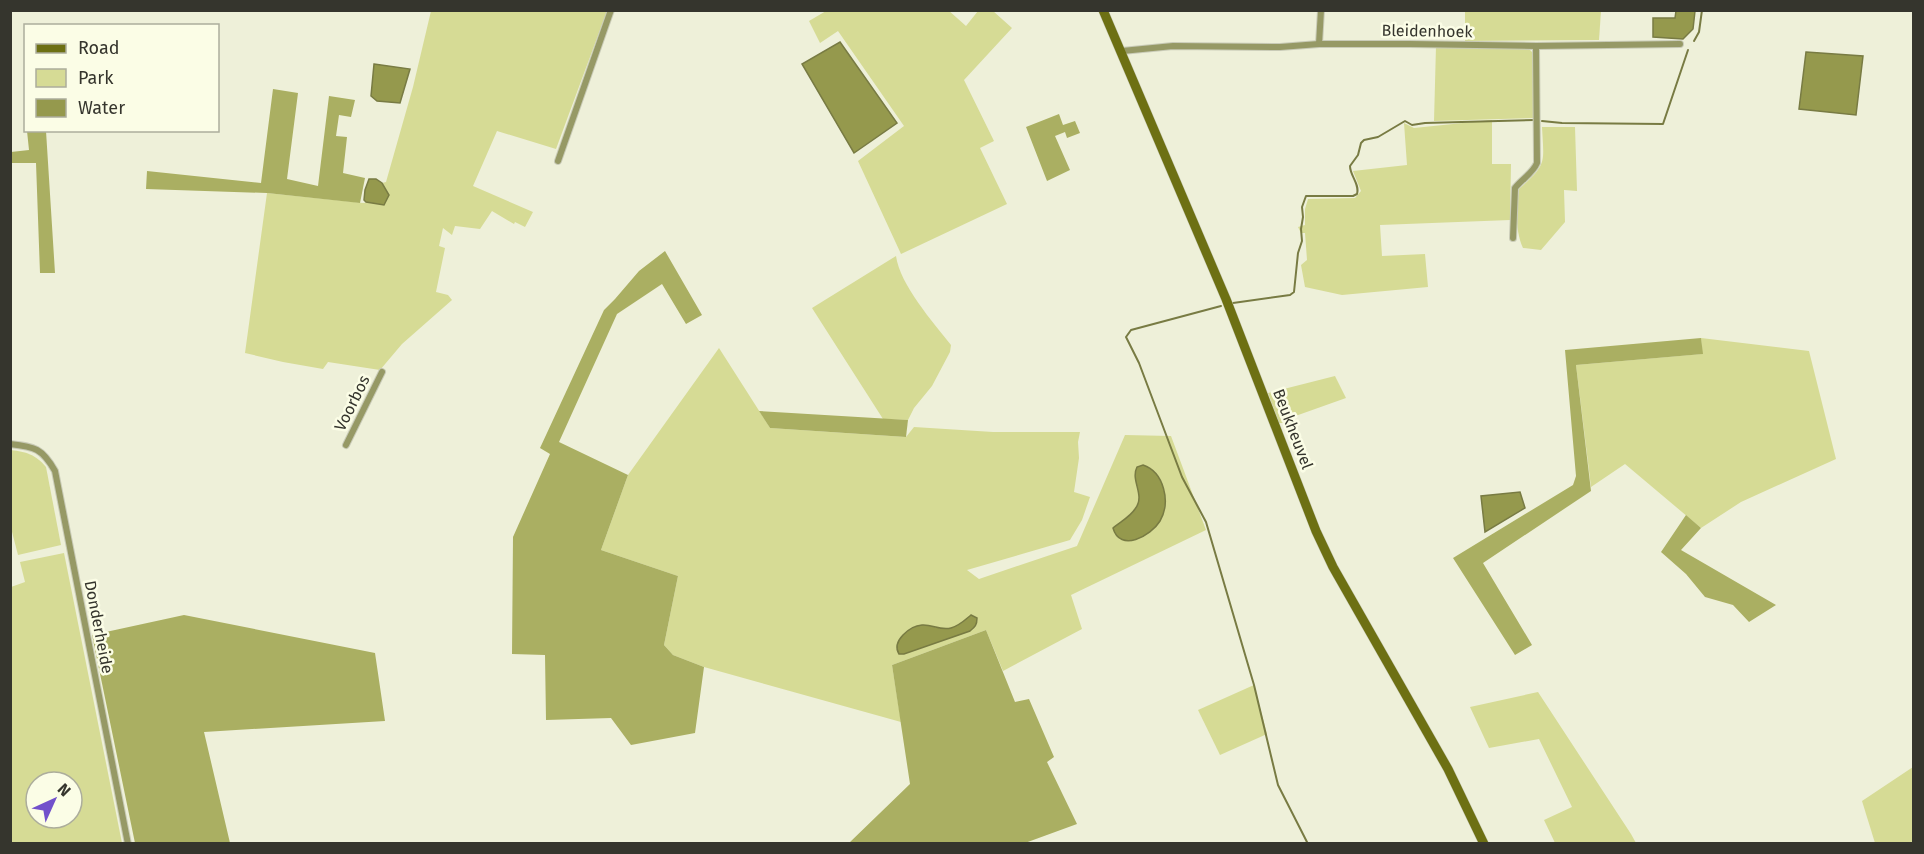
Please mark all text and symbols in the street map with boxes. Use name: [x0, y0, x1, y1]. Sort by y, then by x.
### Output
street label: Bleidenhoek: [1381, 21, 1473, 41]
legend: [24, 24, 219, 132]
text: Road: [78, 37, 120, 59]
text: Park: [78, 67, 114, 89]
text: Water: [78, 97, 125, 119]
street label: Voorbos: [330, 372, 374, 434]
street label: Beukheuvel: [1269, 386, 1317, 472]
street label: Donderheide: [81, 579, 117, 675]
north arrow: [24, 770, 84, 830]
text: N: [54, 779, 75, 800]

